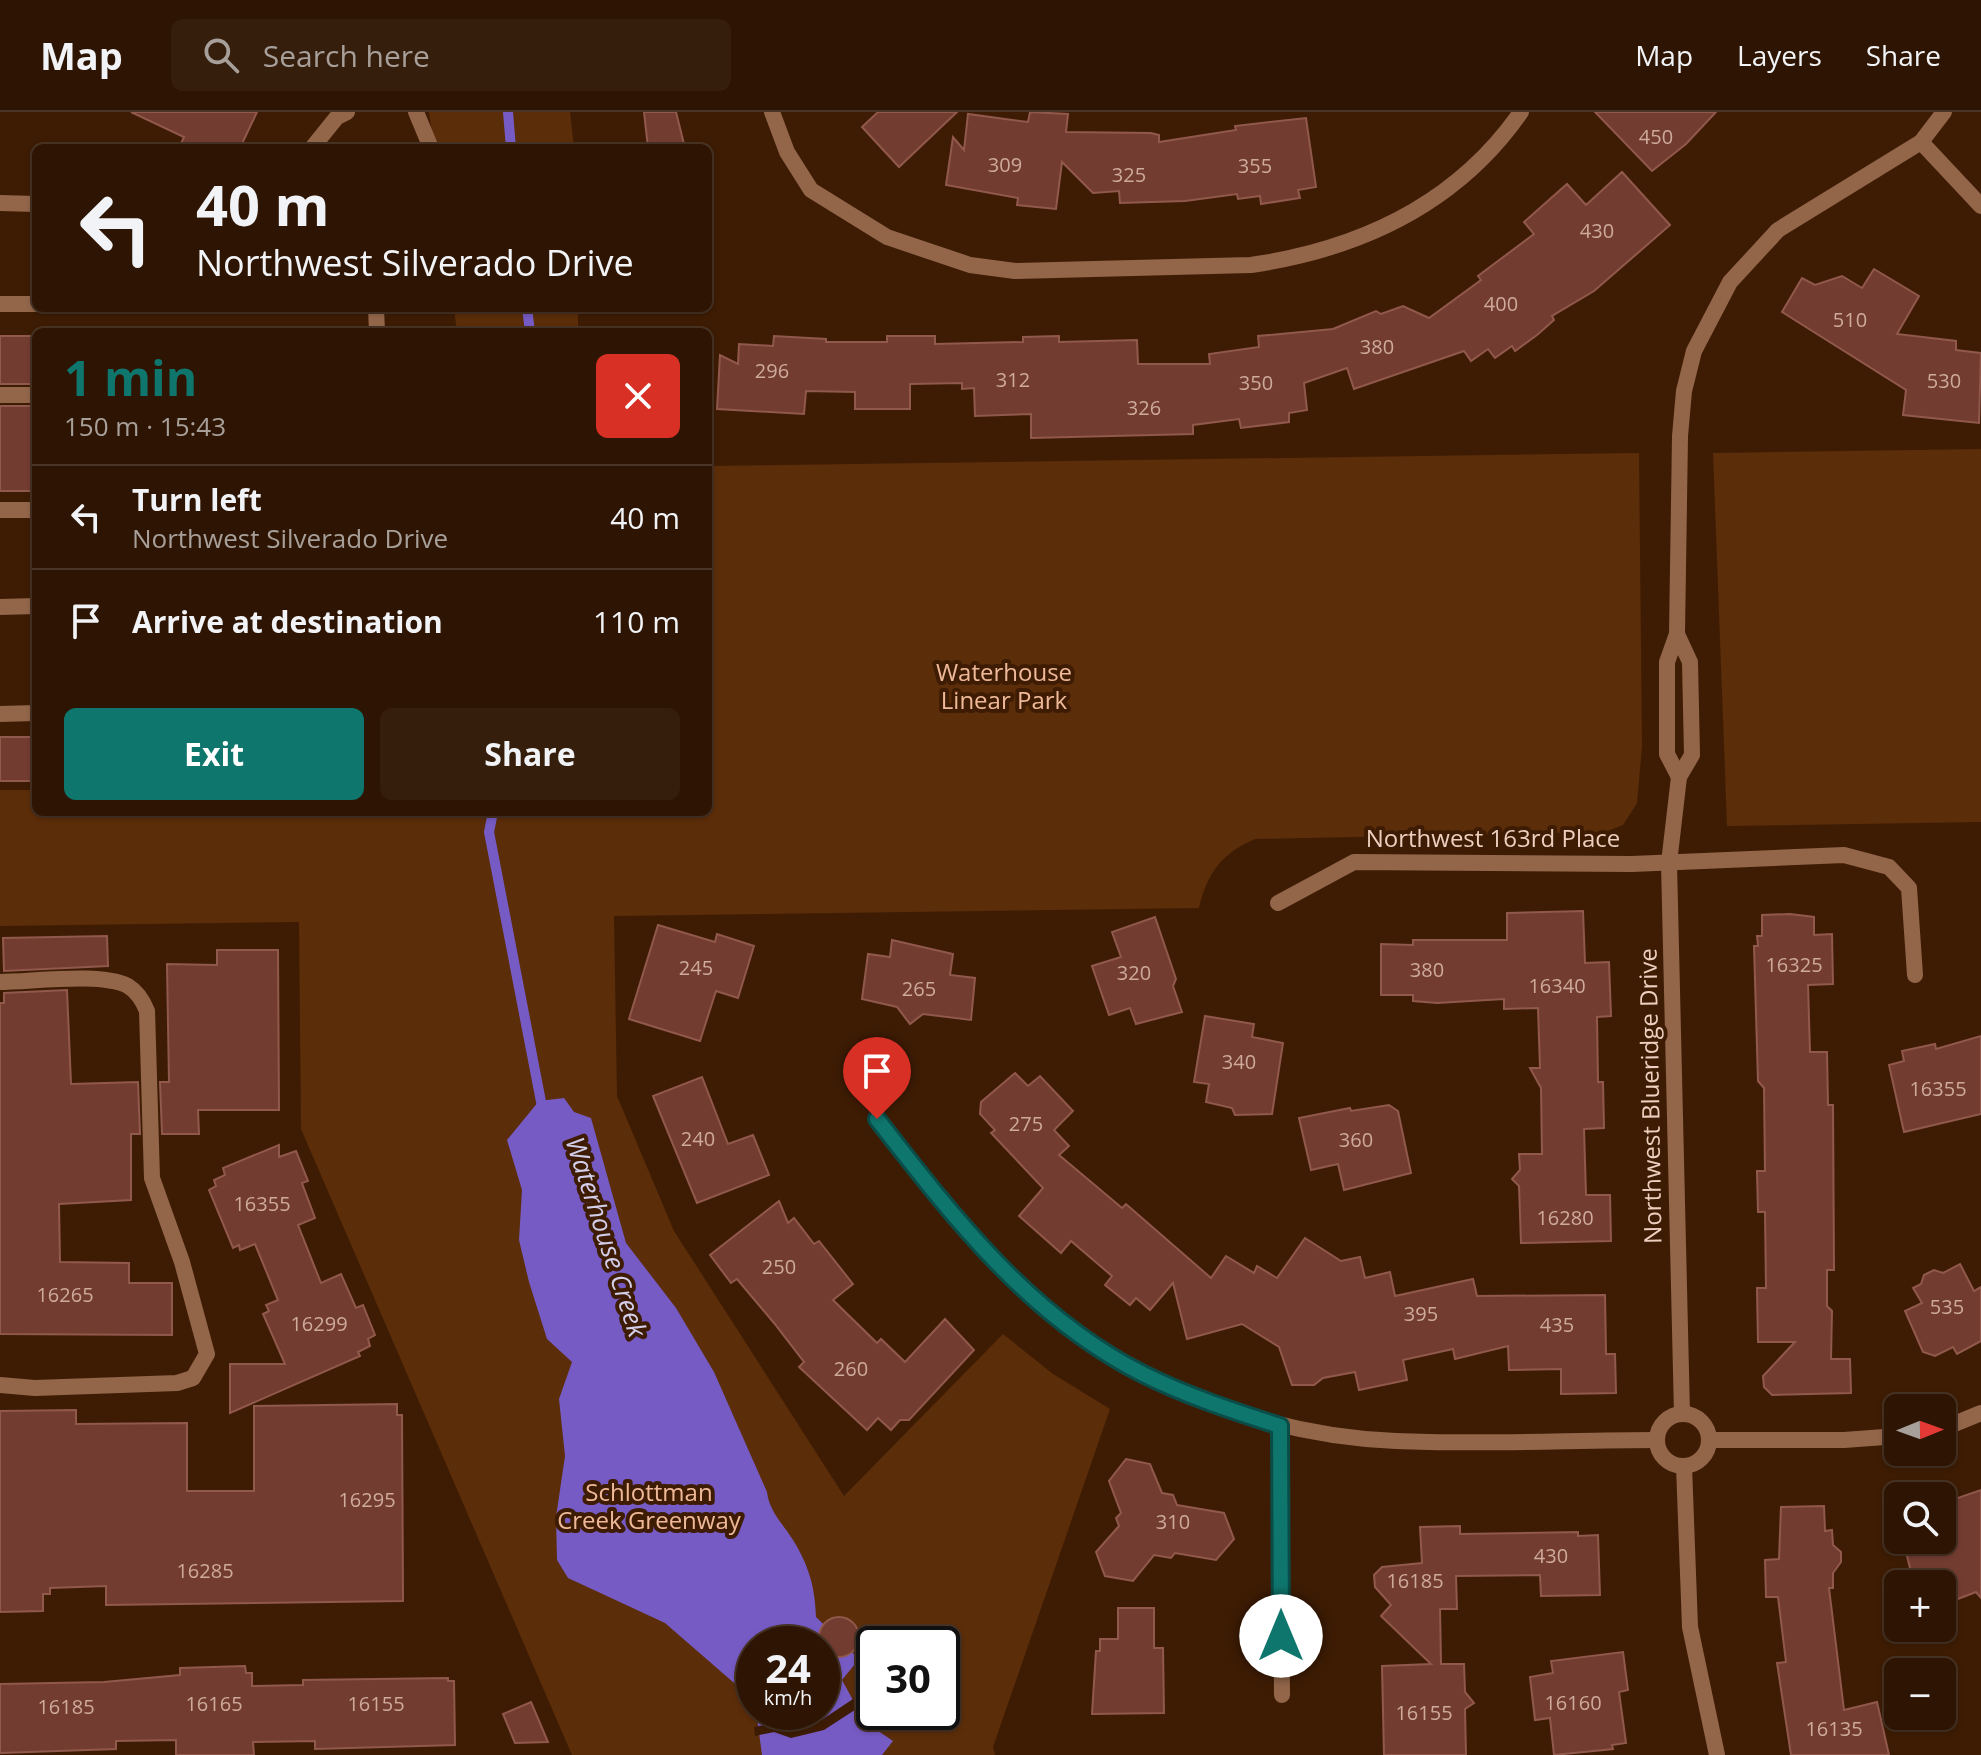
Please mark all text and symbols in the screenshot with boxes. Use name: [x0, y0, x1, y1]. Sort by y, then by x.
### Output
search box: [171, 19, 731, 91]
text: Map: [40, 29, 123, 81]
icon: search: [199, 33, 243, 77]
text: Search here: [263, 35, 430, 76]
text: Map: [1635, 36, 1693, 74]
text: Layers: [1737, 36, 1822, 74]
text: Share: [1866, 36, 1941, 74]
house number: 450: [1639, 123, 1673, 150]
house number: 309: [988, 151, 1022, 178]
house number: 355: [1238, 152, 1272, 179]
house number: 325: [1112, 161, 1146, 188]
text: 40 m: [196, 166, 330, 242]
icon: left: [64, 176, 168, 280]
house number: 430: [1580, 217, 1614, 244]
text: Northwest Silverado Drive: [196, 238, 634, 287]
house number: 400: [1484, 290, 1518, 317]
house number: 510: [1833, 306, 1867, 333]
house number: 380: [1360, 333, 1394, 360]
text: 1 min: [64, 345, 197, 410]
button: close: [596, 354, 680, 438]
house number: 296: [755, 357, 789, 384]
house number: 312: [996, 366, 1030, 393]
house number: 530: [1927, 367, 1961, 394]
house number: 350: [1239, 369, 1273, 396]
house number: 326: [1127, 394, 1161, 421]
text: 150 m · 15:43: [64, 408, 226, 444]
text: Turn left: [132, 479, 262, 520]
icon: left: [64, 495, 108, 539]
text: 40 m: [610, 497, 680, 538]
text: Northwest Silverado Drive: [132, 520, 448, 556]
icon: arrive: [64, 599, 108, 643]
text: Arrive at destination: [132, 601, 443, 642]
text: 110 m: [593, 601, 680, 642]
park label: Waterhouse Linear Park: [936, 655, 1072, 716]
button: Exit: [64, 708, 364, 800]
button: Share: [380, 708, 680, 800]
street label: Northwest 163rd Place: [1366, 821, 1620, 854]
street label: Northwest Blueridge Drive: [1630, 948, 1669, 1244]
house number: 16325: [1765, 951, 1823, 978]
house number: 245: [679, 954, 713, 981]
house number: 380: [1410, 956, 1444, 983]
house number: 320: [1117, 959, 1151, 986]
house number: 16340: [1528, 972, 1586, 999]
house number: 265: [902, 975, 936, 1002]
pin: [843, 1037, 911, 1119]
house number: 340: [1222, 1048, 1256, 1075]
icon: arrive: [855, 1049, 899, 1093]
house number: 16355: [1909, 1075, 1967, 1102]
house number: 275: [1009, 1110, 1043, 1137]
house number: 240: [681, 1125, 715, 1152]
house number: 360: [1339, 1126, 1373, 1153]
water label: Waterhouse Creek: [558, 1132, 657, 1343]
house number: 16355: [233, 1190, 291, 1217]
house number: 16280: [1536, 1204, 1594, 1231]
house number: 250: [762, 1253, 796, 1280]
house number: 16265: [36, 1281, 94, 1308]
house number: 535: [1930, 1293, 1964, 1320]
house number: 395: [1404, 1300, 1438, 1327]
house number: 16299: [290, 1310, 348, 1337]
house number: 435: [1540, 1311, 1574, 1338]
house number: 260: [834, 1355, 868, 1382]
north arrow: [1884, 1394, 1956, 1466]
map controls: [1884, 1394, 1956, 1730]
park label: Schlottman Creek Greenway: [557, 1475, 742, 1536]
button: search: [1884, 1482, 1956, 1554]
house number: 16295: [338, 1486, 396, 1513]
house number: 310: [1156, 1508, 1190, 1535]
house number: 430: [1534, 1542, 1568, 1569]
house number: 16285: [176, 1557, 234, 1584]
house number: 16185: [1386, 1567, 1444, 1594]
button: +: [1884, 1570, 1956, 1642]
position arrow: [1239, 1594, 1323, 1678]
speed limit sign: 30: [856, 1626, 960, 1730]
text: 24: [765, 1640, 811, 1695]
button: −: [1884, 1658, 1956, 1730]
text: km/h: [764, 1684, 812, 1711]
house number: 16160: [1544, 1689, 1602, 1716]
house number: 16165: [185, 1690, 243, 1717]
house number: 16155: [347, 1690, 405, 1717]
house number: 16185: [37, 1693, 95, 1720]
house number: 16155: [1395, 1699, 1453, 1726]
house number: 16135: [1805, 1715, 1863, 1742]

